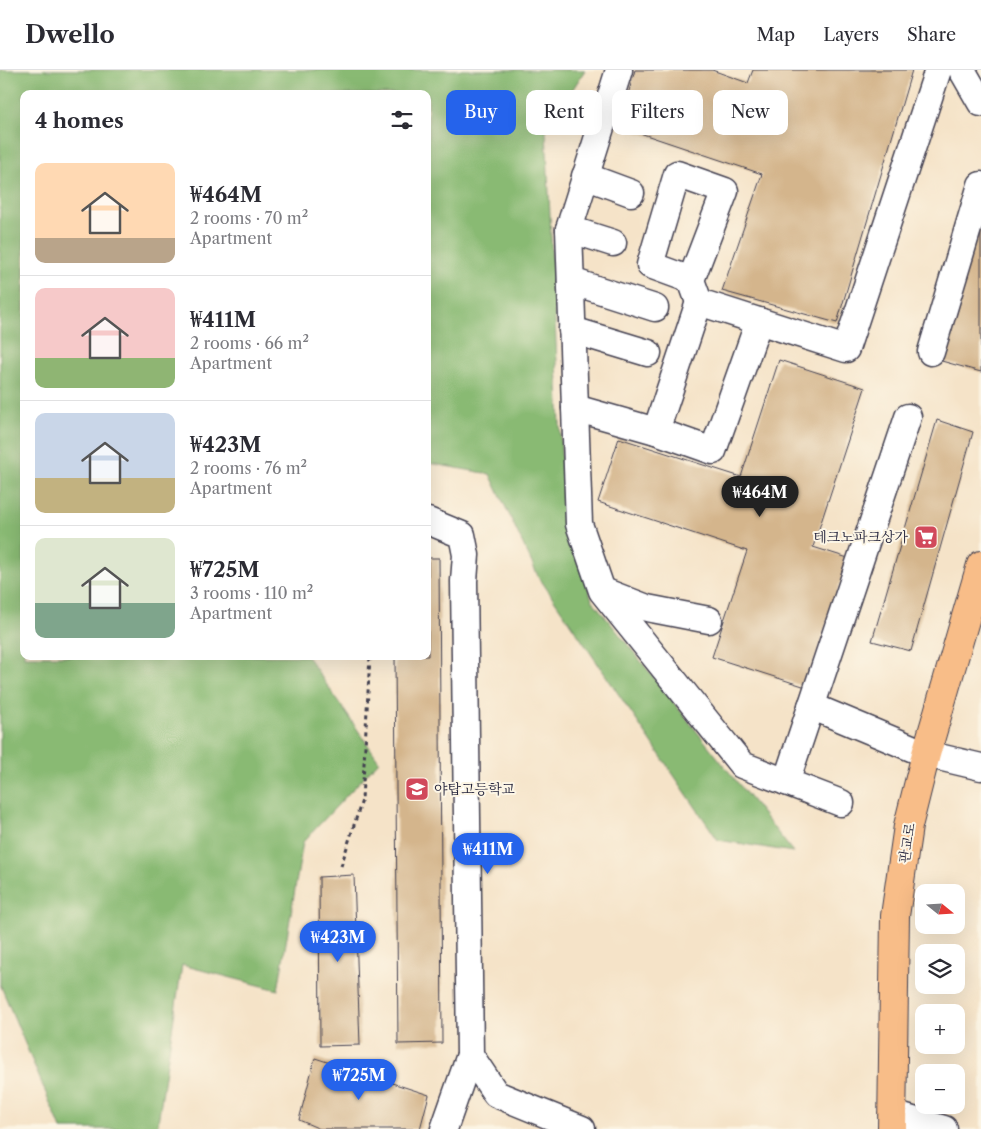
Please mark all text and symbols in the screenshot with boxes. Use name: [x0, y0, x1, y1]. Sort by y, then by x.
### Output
text: Dwello: [25, 20, 115, 49]
text: Map: [757, 24, 795, 46]
text: Layers: [823, 24, 879, 46]
text: Share: [907, 24, 956, 46]
chip: Buy: [446, 90, 516, 135]
chip: Rent: [526, 90, 602, 135]
chip: Filters: [612, 90, 703, 135]
chip: New: [713, 90, 788, 135]
icon: filters: [388, 106, 416, 134]
text: 4 homes: [35, 108, 124, 133]
text: ₩464M: [190, 182, 262, 207]
icon: home: [75, 183, 135, 243]
text: 2 rooms · 70 m²: [190, 208, 308, 228]
text: Apartment: [190, 228, 272, 248]
text: ₩411M: [190, 307, 256, 332]
icon: home: [75, 308, 135, 368]
text: 2 rooms · 66 m²: [190, 333, 309, 353]
text: Apartment: [190, 353, 272, 373]
text: ₩423M: [190, 432, 261, 457]
icon: home: [75, 433, 135, 493]
text: 2 rooms · 76 m²: [190, 458, 307, 478]
pin: ₩464M: [725, 476, 795, 518]
text: Apartment: [190, 478, 272, 498]
text: ₩464M: [733, 482, 787, 502]
supermarket icon: 테크노파크상가: [913, 524, 939, 550]
place label: 테크노파크상가: [813, 528, 908, 546]
text: ₩725M: [190, 557, 260, 582]
icon: home: [75, 558, 135, 618]
text: 3 rooms · 110 m²: [190, 583, 313, 603]
text: Apartment: [190, 603, 272, 623]
school or university icon: 야탑고등학교: [404, 776, 430, 802]
place label: 야탑고등학교: [434, 780, 516, 798]
street label: 판교로: [895, 821, 919, 864]
pin: ₩411M: [453, 832, 523, 875]
text: ₩411M: [463, 839, 513, 859]
north arrow: [915, 884, 965, 934]
map controls: [915, 884, 965, 1114]
pin: ₩423M: [303, 920, 373, 963]
text: ₩423M: [311, 927, 365, 947]
button: layers: [915, 944, 965, 994]
button: +: [915, 1004, 965, 1054]
pin: ₩725M: [324, 1058, 394, 1101]
button: −: [915, 1064, 965, 1114]
text: ₩725M: [332, 1065, 386, 1085]

